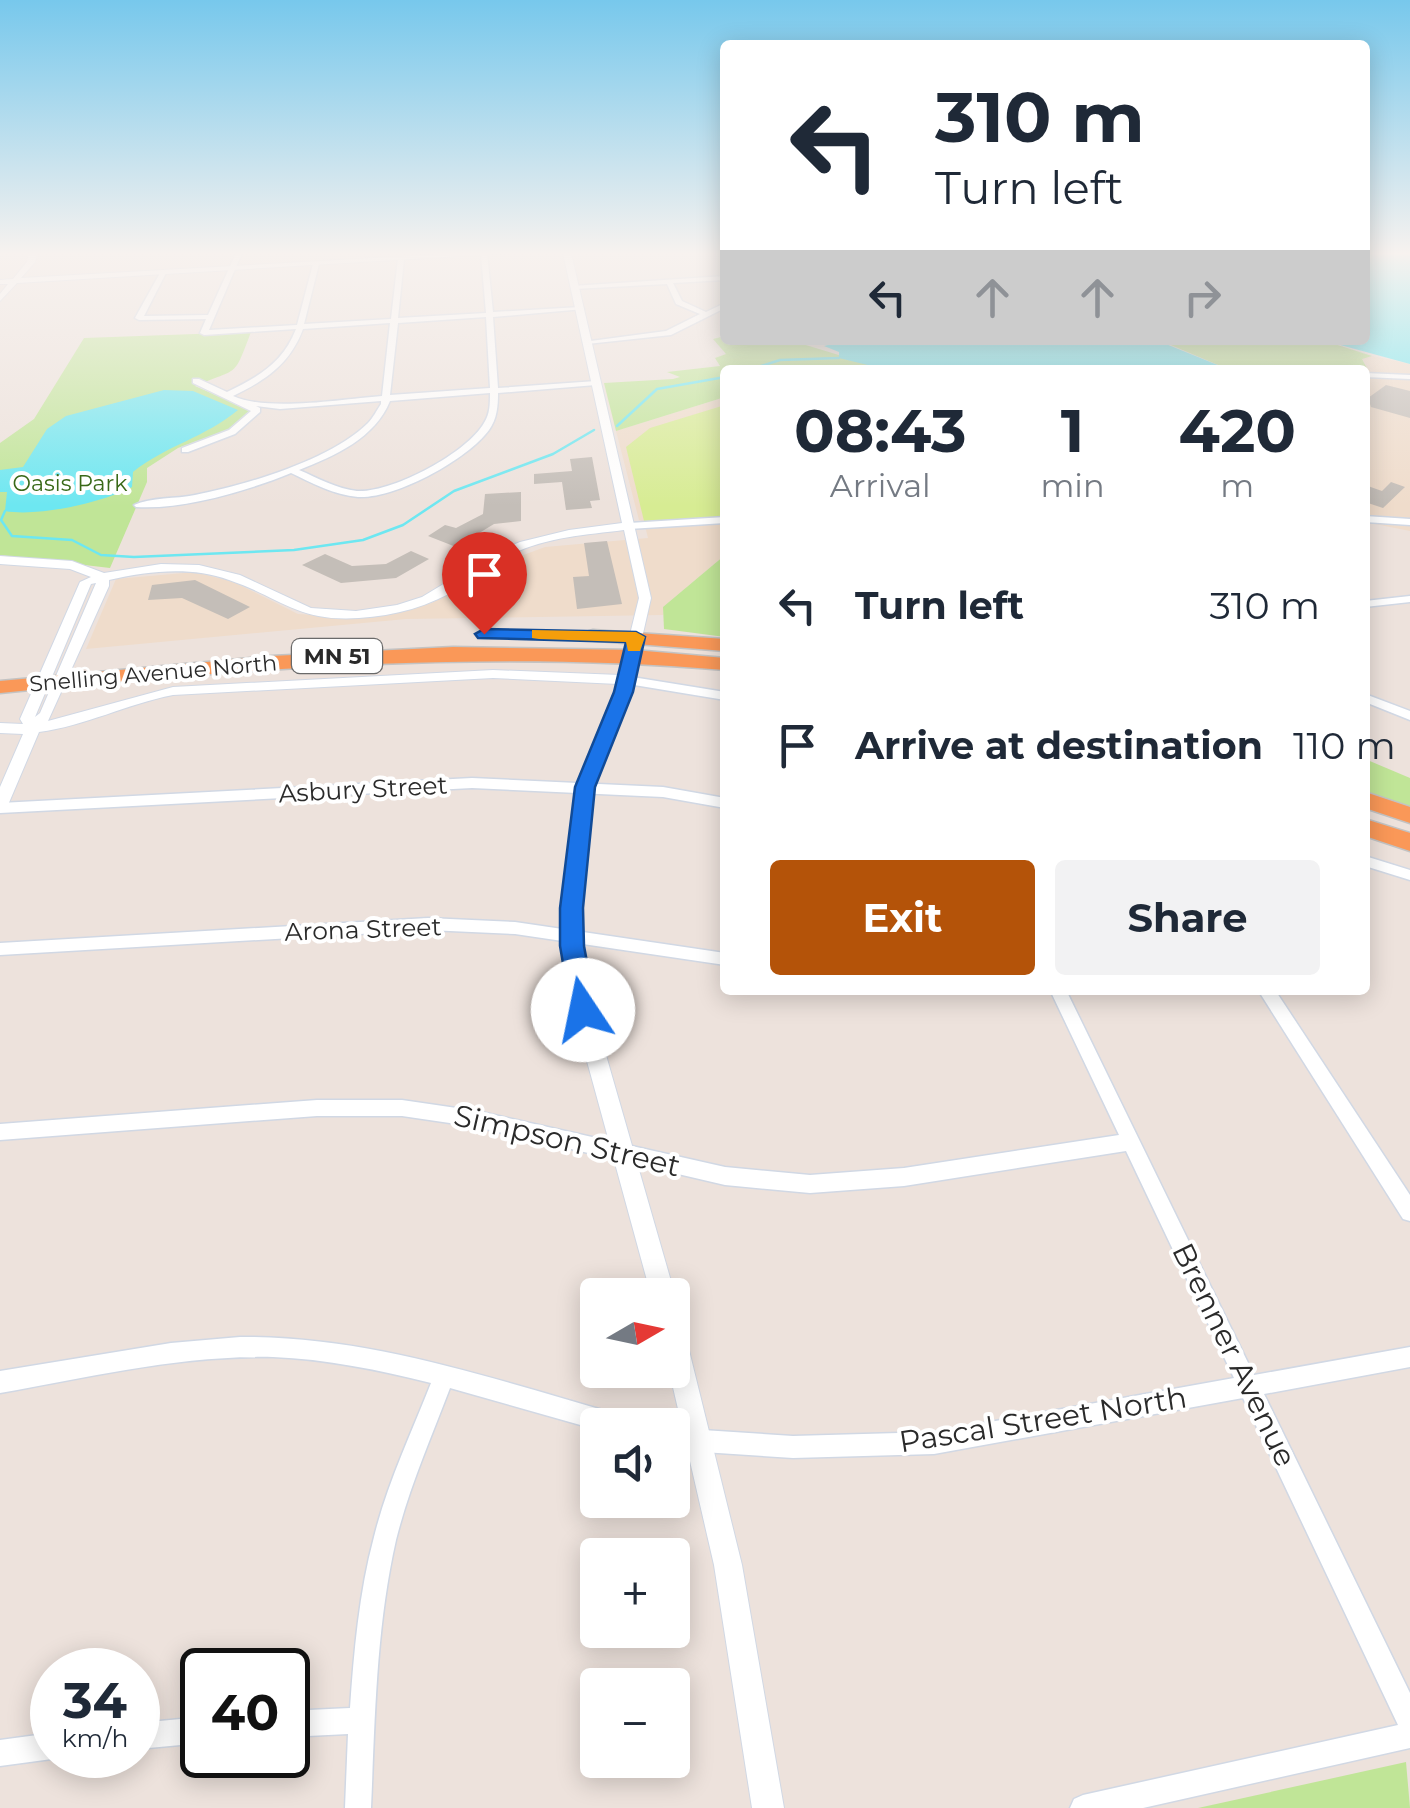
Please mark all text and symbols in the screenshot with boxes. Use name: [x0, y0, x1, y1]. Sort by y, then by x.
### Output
text: 310 m: [935, 74, 1145, 160]
icon: left: [770, 80, 900, 210]
text: Turn left: [935, 160, 1123, 215]
icon: left: [860, 270, 915, 325]
icon: ahead: [965, 270, 1020, 325]
icon: ahead: [1070, 270, 1125, 325]
icon: right: [1175, 270, 1230, 325]
text: 08:43: [794, 394, 966, 467]
text: 1: [1061, 394, 1084, 467]
text: 420: [1179, 394, 1296, 467]
text: Arrival: [830, 466, 931, 505]
text: min: [1040, 466, 1105, 505]
text: m: [1220, 466, 1254, 505]
park label: Oasis Park: [13, 470, 128, 497]
pin: [442, 532, 527, 635]
icon: arrive: [457, 547, 512, 602]
icon: left: [770, 578, 825, 633]
text: Turn left: [855, 582, 1024, 629]
text: 310 m: [1209, 582, 1320, 629]
road number: MN 51: [292, 639, 382, 673]
street label: Snelling Avenue North: [28, 649, 278, 698]
icon: arrive: [770, 718, 825, 773]
text: Arrive at destination: [855, 722, 1263, 769]
text: 110 m: [1293, 722, 1396, 769]
street label: Asbury Street: [278, 770, 448, 808]
button: Exit: [770, 860, 1035, 975]
button: Share: [1055, 860, 1320, 975]
street label: Arona Street: [284, 911, 442, 947]
position arrow: [531, 958, 635, 1062]
street label: Simpson Street: [450, 1097, 684, 1185]
street label: Brenner Avenue: [1164, 1237, 1305, 1473]
north arrow: [580, 1278, 690, 1388]
map controls: [580, 1278, 690, 1778]
street label: Pascal Street North: [896, 1378, 1189, 1461]
button: sound: [580, 1408, 690, 1518]
button: +: [580, 1538, 690, 1648]
speed limit sign: 40: [180, 1648, 310, 1778]
button: −: [580, 1668, 690, 1778]
text: 34: [63, 1670, 127, 1731]
text: km/h: [62, 1723, 128, 1753]

